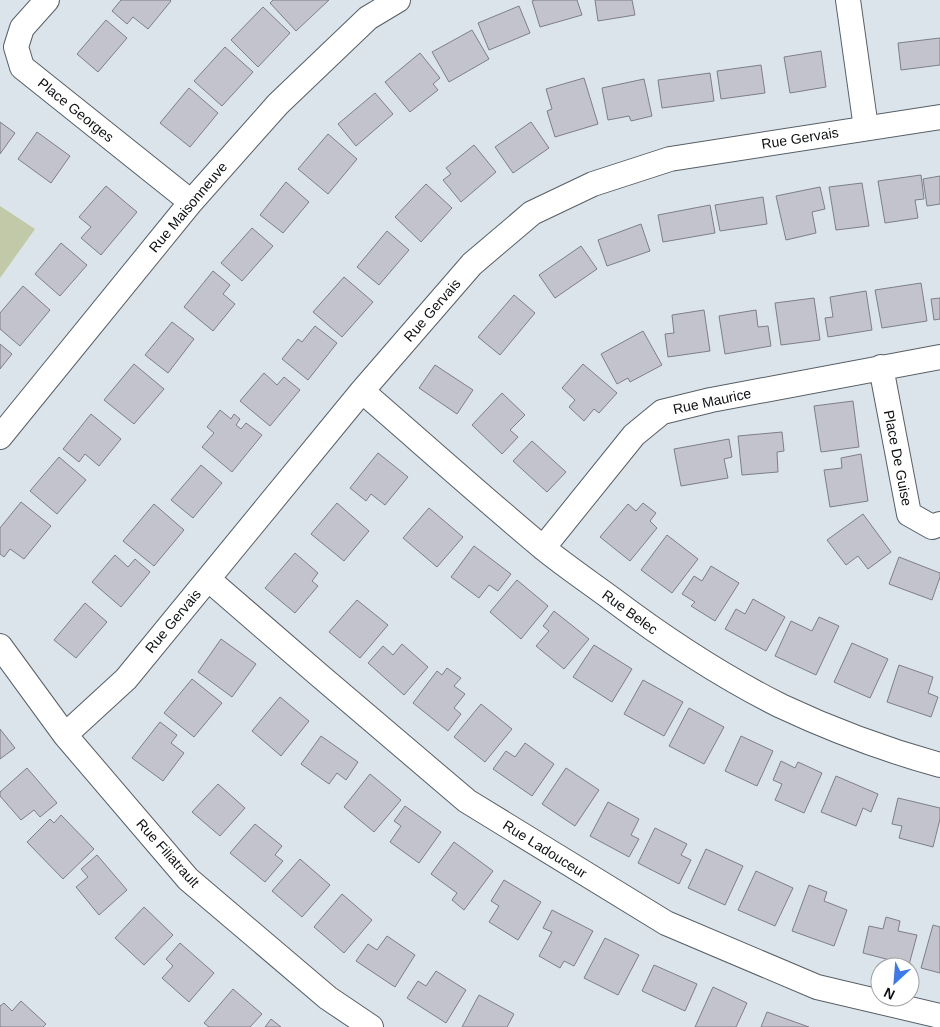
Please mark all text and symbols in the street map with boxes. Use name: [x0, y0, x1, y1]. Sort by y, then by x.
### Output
street label: Place Georges: [35, 75, 117, 145]
street label: Rue Gervais: [760, 124, 840, 152]
street label: Rue Maisonneuve: [146, 158, 231, 255]
street label: Rue Gervais: [400, 275, 464, 345]
street label: Rue Maurice: [672, 385, 753, 417]
street label: Place De Guise: [881, 409, 915, 507]
street label: Rue Gervais: [142, 586, 204, 656]
street label: Rue Belec: [599, 587, 661, 637]
street label: Rue Filiatrault: [133, 816, 203, 891]
street label: Rue Ladouceur: [500, 817, 590, 881]
north arrow: [870, 957, 920, 1007]
text: N: [881, 984, 897, 1003]

